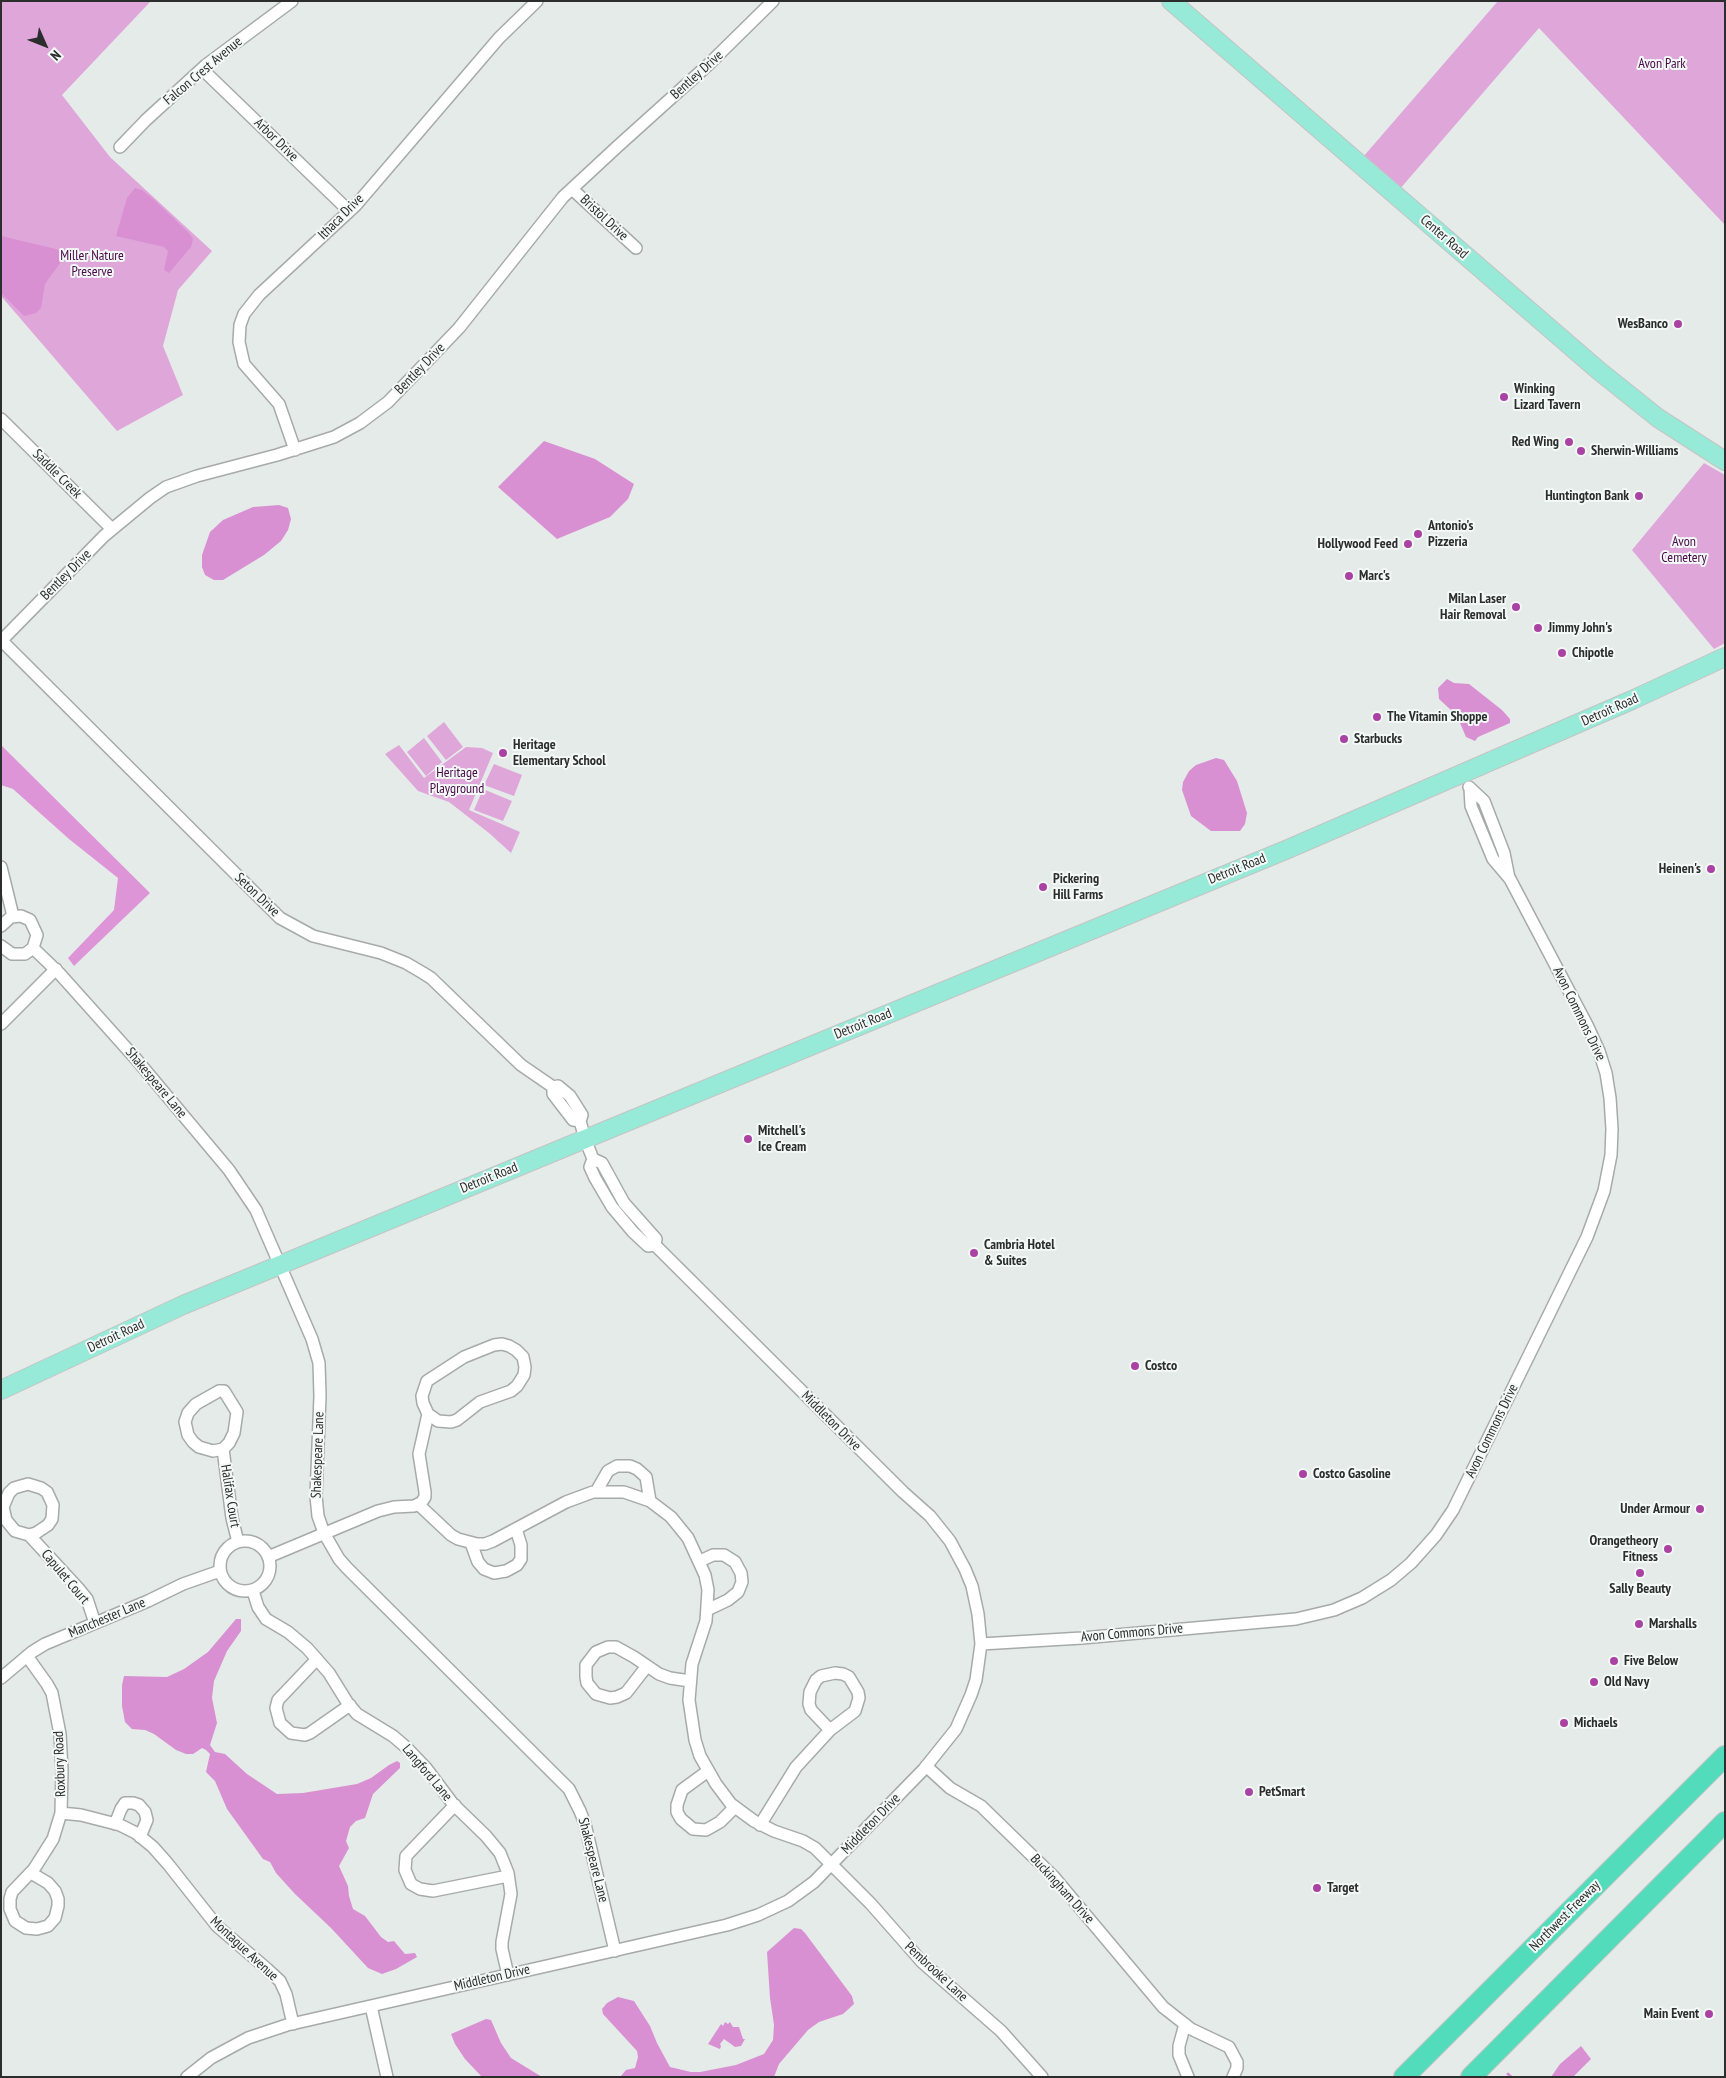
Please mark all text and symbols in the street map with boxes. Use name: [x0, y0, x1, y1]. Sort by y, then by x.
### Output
north arrow: [20, 20, 70, 70]
street label: Falcon Crest Avenue: [160, 33, 246, 109]
text: N: [47, 46, 65, 64]
street label: Bentley Drive: [667, 47, 727, 103]
park label: Avon Park: [1638, 56, 1686, 72]
street label: Arbor Drive: [250, 115, 302, 165]
street label: Ithaca Drive: [315, 191, 367, 243]
street label: Bristol Drive: [576, 192, 632, 244]
street label: Center Road: [1417, 212, 1471, 262]
park label: Miller Nature Preserve: [60, 248, 124, 280]
place label: WesBanco: [1618, 316, 1668, 332]
marker: WesBanco: [1672, 318, 1684, 330]
street label: Bentley Drive: [391, 340, 449, 398]
place label: Winking Lizard Tavern: [1514, 381, 1580, 414]
marker: Winking Lizard Tavern: [1498, 391, 1510, 403]
place label: Red Wing: [1512, 434, 1559, 450]
marker: Red Wing: [1563, 436, 1575, 448]
place label: Sherwin-Williams: [1591, 443, 1678, 459]
marker: Sherwin-Williams: [1575, 445, 1587, 457]
street label: Saddle Creek: [29, 446, 85, 502]
place label: Huntington Bank: [1545, 488, 1629, 504]
marker: Huntington Bank: [1633, 490, 1645, 502]
place label: Antonio's Pizzeria: [1428, 518, 1473, 550]
marker: Antonio's Pizzeria: [1412, 528, 1424, 540]
park label: Avon Cemetery: [1661, 534, 1707, 566]
place label: Hollywood Feed: [1318, 536, 1398, 552]
marker: Hollywood Feed: [1402, 538, 1414, 550]
street label: Bentley Drive: [37, 546, 95, 604]
place label: Marc's: [1359, 568, 1390, 584]
marker: Marc's: [1343, 570, 1355, 582]
place label: Milan Laser Hair Removal: [1440, 591, 1506, 624]
marker: Milan Laser Hair Removal: [1510, 601, 1522, 613]
place label: Jimmy John's: [1548, 620, 1612, 636]
marker: Jimmy John's: [1532, 622, 1544, 634]
place label: Chipotle: [1572, 645, 1614, 661]
marker: Chipotle: [1556, 647, 1568, 659]
street label: Detroit Road: [1579, 690, 1641, 730]
place label: The Vitamin Shoppe: [1387, 709, 1488, 725]
marker: The Vitamin Shoppe: [1371, 711, 1383, 723]
place label: Starbucks: [1354, 731, 1402, 747]
marker: Starbucks: [1338, 733, 1350, 745]
place label: Heritage Elementary School: [513, 737, 606, 770]
marker: Heritage Elementary School: [497, 747, 509, 759]
park label: Heritage Playground: [430, 765, 484, 798]
street label: Detroit Road: [1206, 850, 1268, 888]
place label: Heinen's: [1659, 861, 1701, 877]
marker: Heinen's: [1705, 863, 1717, 875]
street label: Seton Drive: [231, 869, 283, 921]
place label: Pickering Hill Farms: [1053, 871, 1103, 904]
marker: Pickering Hill Farms: [1037, 881, 1049, 893]
street label: Avon Commons Drive: [1549, 964, 1609, 1064]
street label: Detroit Road: [832, 1005, 894, 1043]
street label: Shakespeare Lane: [122, 1044, 190, 1122]
place label: Mitchell's Ice Cream: [758, 1123, 806, 1156]
marker: Mitchell's Ice Cream: [742, 1133, 754, 1145]
street label: Detroit Road: [458, 1159, 520, 1197]
place label: Cambria Hotel & Suites: [984, 1237, 1055, 1270]
marker: Cambria Hotel & Suites: [968, 1247, 980, 1259]
street label: Detroit Road: [85, 1316, 147, 1356]
place label: Costco: [1145, 1358, 1177, 1374]
marker: Costco: [1129, 1360, 1141, 1372]
street label: Avon Commons Drive: [1462, 1381, 1522, 1481]
street label: Middleton Drive: [798, 1388, 864, 1454]
street label: Shakespeare Lane: [308, 1411, 328, 1499]
street label: Halifax Court: [217, 1463, 243, 1529]
place label: Costco Gasoline: [1313, 1466, 1391, 1482]
marker: Costco Gasoline: [1297, 1468, 1309, 1480]
place label: Under Armour: [1620, 1501, 1690, 1517]
marker: Under Armour: [1694, 1503, 1706, 1515]
place label: Orangetheory Fitness: [1590, 1533, 1658, 1565]
marker: Orangetheory Fitness: [1662, 1543, 1674, 1555]
street label: Capulet Court: [37, 1546, 93, 1608]
marker: Sally Beauty: [1634, 1567, 1646, 1579]
place label: Sally Beauty: [1609, 1581, 1671, 1597]
street label: Manchester Lane: [66, 1594, 148, 1642]
place label: Marshalls: [1649, 1616, 1697, 1632]
marker: Marshalls: [1633, 1618, 1645, 1630]
street label: Avon Commons Drive: [1080, 1620, 1184, 1646]
place label: Five Below: [1624, 1653, 1678, 1669]
marker: Five Below: [1608, 1655, 1620, 1667]
place label: Old Navy: [1604, 1674, 1649, 1690]
marker: Old Navy: [1588, 1676, 1600, 1688]
place label: Michaels: [1574, 1715, 1618, 1731]
marker: Michaels: [1558, 1717, 1570, 1729]
street label: Roxbury Road: [50, 1731, 70, 1797]
street label: Langford Lane: [398, 1741, 456, 1805]
place label: PetSmart: [1259, 1784, 1305, 1800]
marker: PetSmart: [1243, 1786, 1255, 1798]
street label: Middleton Drive: [838, 1790, 904, 1858]
street label: Shakespeare Lane: [574, 1816, 612, 1904]
street label: Buckingham Drive: [1026, 1851, 1098, 1927]
street label: Northwest Freeway: [1526, 1877, 1604, 1955]
place label: Target: [1327, 1880, 1359, 1896]
marker: Target: [1311, 1882, 1323, 1894]
street label: Montague Avenue: [207, 1913, 281, 1985]
street label: Pembrooke Lane: [901, 1939, 971, 2005]
street label: Middleton Drive: [452, 1961, 532, 1995]
place label: Main Event: [1644, 2006, 1699, 2022]
marker: Main Event: [1703, 2008, 1715, 2020]

